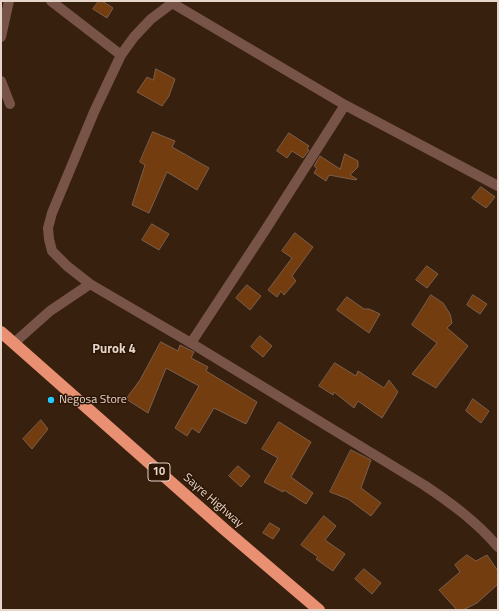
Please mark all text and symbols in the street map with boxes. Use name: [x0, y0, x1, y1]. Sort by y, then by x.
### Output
district label: Purok 4: [92, 342, 136, 358]
place label: Negosa Store: [59, 393, 127, 407]
marker: Negosa Store: [46, 395, 56, 405]
road number: 10: [148, 463, 170, 481]
street label: Sayre Highway: [180, 471, 246, 531]

